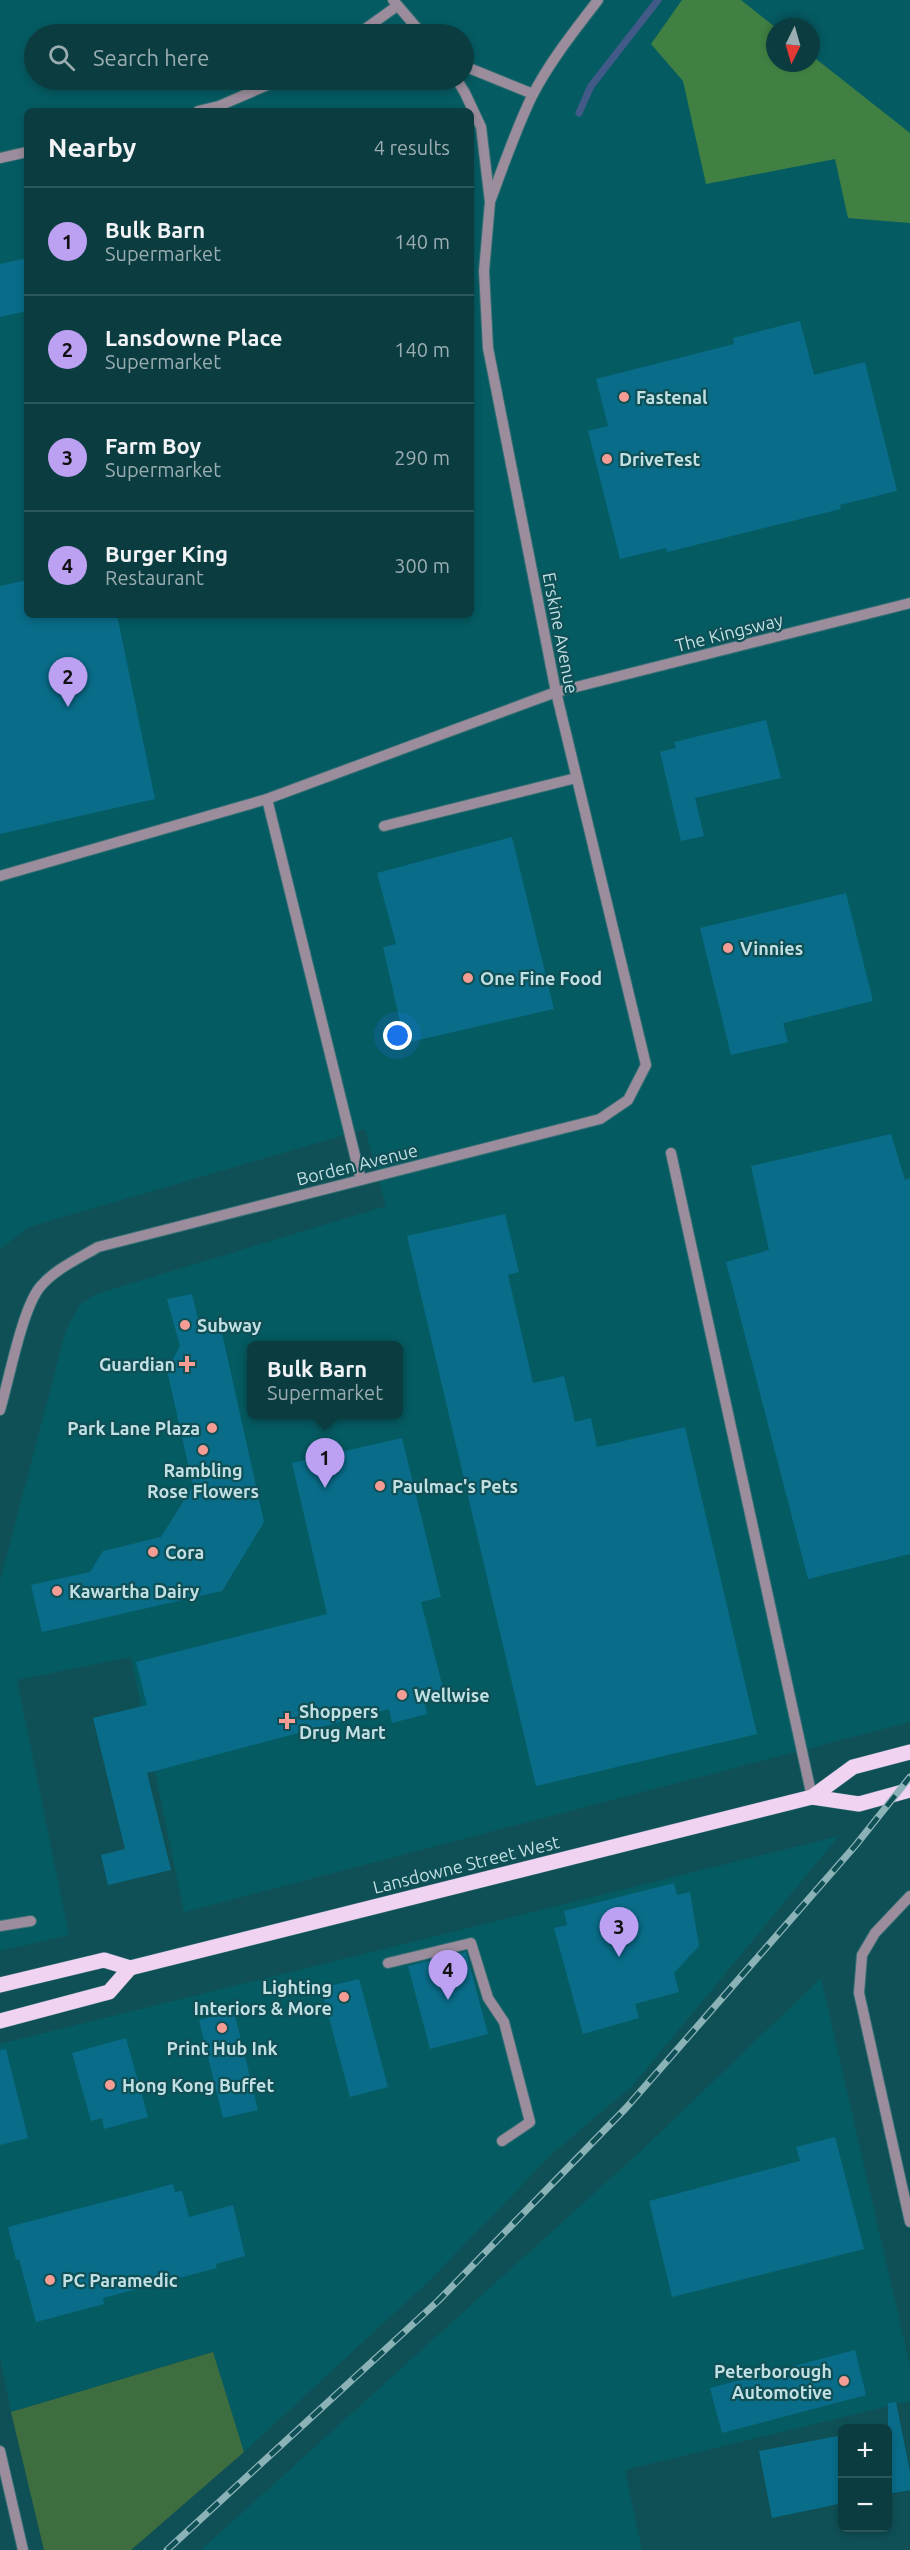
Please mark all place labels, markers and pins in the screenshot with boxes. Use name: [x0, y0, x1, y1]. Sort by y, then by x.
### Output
place label: Fastenal: [636, 387, 708, 407]
marker: Fastenal: [617, 390, 631, 404]
place label: DriveTest: [619, 449, 701, 469]
marker: DriveTest: [600, 452, 614, 466]
pin: 2: [48, 658, 88, 707]
place label: Vinnies: [740, 938, 803, 958]
marker: Vinnies: [721, 941, 735, 955]
place label: One Fine Food: [480, 968, 602, 988]
marker: One Fine Food: [461, 971, 475, 985]
place label: Subway: [197, 1315, 262, 1335]
marker: Subway: [178, 1318, 192, 1332]
place label: Guardian: [99, 1354, 175, 1374]
marker: Guardian: [180, 1357, 194, 1371]
place label: Park Lane Plaza: [67, 1418, 200, 1438]
marker: Park Lane Plaza: [205, 1421, 219, 1435]
pin: 1: [306, 1438, 344, 1488]
marker: Rambling Rose Flowers: [196, 1443, 210, 1457]
place label: Rambling Rose Flowers: [147, 1460, 259, 1501]
place label: Paulmac's Pets: [392, 1476, 518, 1496]
marker: Paulmac's Pets: [373, 1479, 387, 1493]
place label: Cora: [165, 1542, 204, 1562]
marker: Cora: [146, 1545, 160, 1559]
place label: Kawartha Dairy: [69, 1581, 200, 1601]
marker: Kawartha Dairy: [50, 1584, 64, 1598]
place label: Wellwise: [414, 1685, 490, 1705]
marker: Wellwise: [395, 1688, 409, 1702]
place label: Shoppers Drug Mart: [299, 1701, 386, 1742]
marker: Shoppers Drug Mart: [280, 1714, 294, 1728]
pin: 3: [600, 1908, 638, 1957]
pin: 4: [428, 1950, 468, 2000]
place label: Lighting Interiors & More: [194, 1977, 332, 2018]
marker: Lighting Interiors & More: [337, 1990, 351, 2004]
marker: Print Hub Ink: [215, 2021, 229, 2035]
place label: Print Hub Ink: [166, 2038, 278, 2058]
place label: Hong Kong Buffet: [122, 2075, 274, 2095]
marker: Hong Kong Buffet: [103, 2078, 117, 2092]
place label: PC Paramedic: [62, 2270, 178, 2290]
marker: PC Paramedic: [43, 2273, 57, 2287]
place label: Peterborough Automotive: [714, 2361, 832, 2402]
marker: Peterborough Automotive: [837, 2374, 851, 2388]

